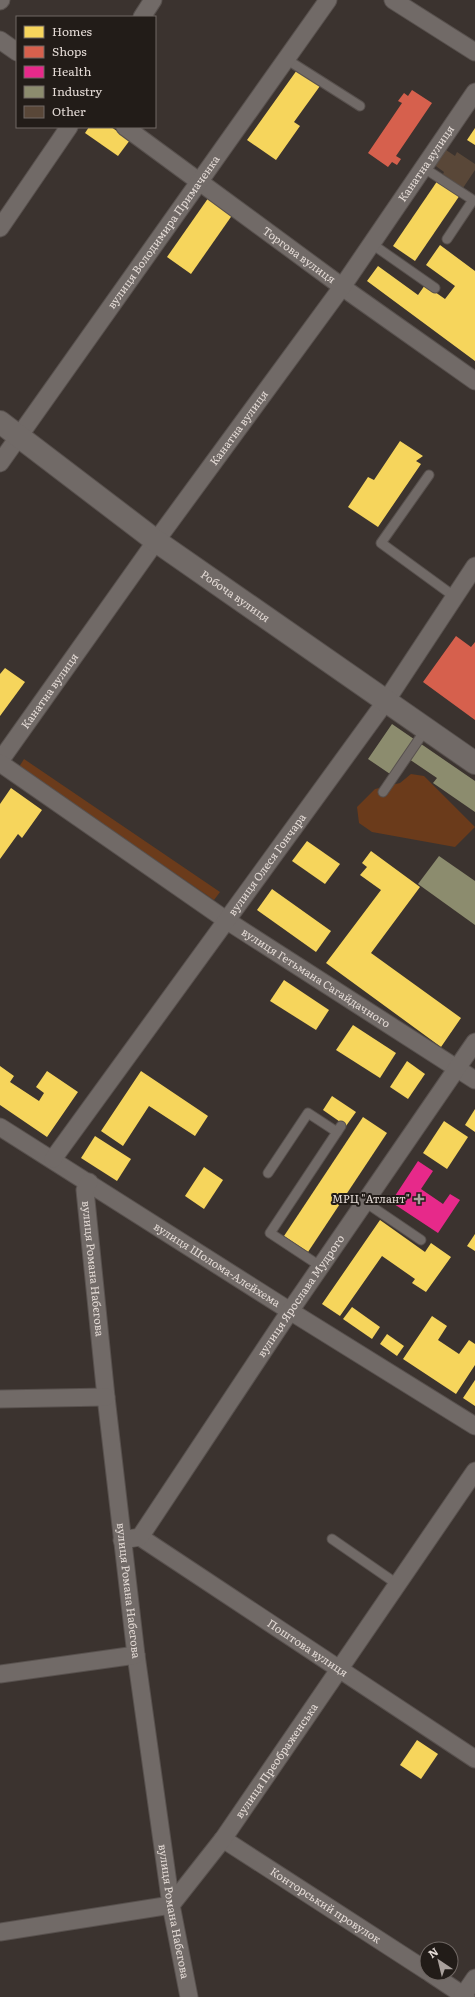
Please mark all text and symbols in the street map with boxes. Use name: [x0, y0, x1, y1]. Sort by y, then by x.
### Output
legend: [16, 16, 156, 128]
text: Homes: [52, 22, 92, 40]
text: Shops: [52, 42, 87, 60]
text: Health: [52, 62, 91, 80]
text: Industry: [52, 82, 102, 100]
text: Other: [52, 102, 86, 120]
street label: Канатна вулиця: [394, 121, 458, 205]
street label: вулиця Володимира Примаченка: [103, 151, 223, 312]
street label: Торгова вулиця: [260, 222, 340, 287]
street label: Канатна вулиця: [205, 386, 271, 468]
street label: Робоча вулиця: [198, 566, 274, 625]
street label: Канатна вулиця: [16, 649, 82, 731]
street label: вулиця Олеся Гончара: [224, 809, 309, 918]
street label: вулиця Гетьмана Сагайдачного: [239, 923, 394, 1031]
place label: МРЦ "Атлант": [332, 1190, 410, 1206]
marker: МРЦ "Атлант": [413, 1193, 425, 1205]
street label: вулиця Романа Набєгова: [79, 1200, 109, 1337]
street label: вулиця Шолома-Алейхема: [151, 1218, 284, 1310]
street label: вулиця Ярослава Мудрого: [253, 1231, 347, 1360]
street label: вулиця Романа Набєгова: [114, 1522, 145, 1659]
street label: Поштова вулиця: [264, 1615, 352, 1680]
street label: вулиця Преображенська: [231, 1699, 321, 1821]
street label: вулиця Романа Набєгова: [156, 1843, 194, 1980]
street label: Конторський провулок: [267, 1863, 385, 1947]
north arrow: [419, 1941, 459, 1981]
text: N: [424, 1943, 441, 1961]

